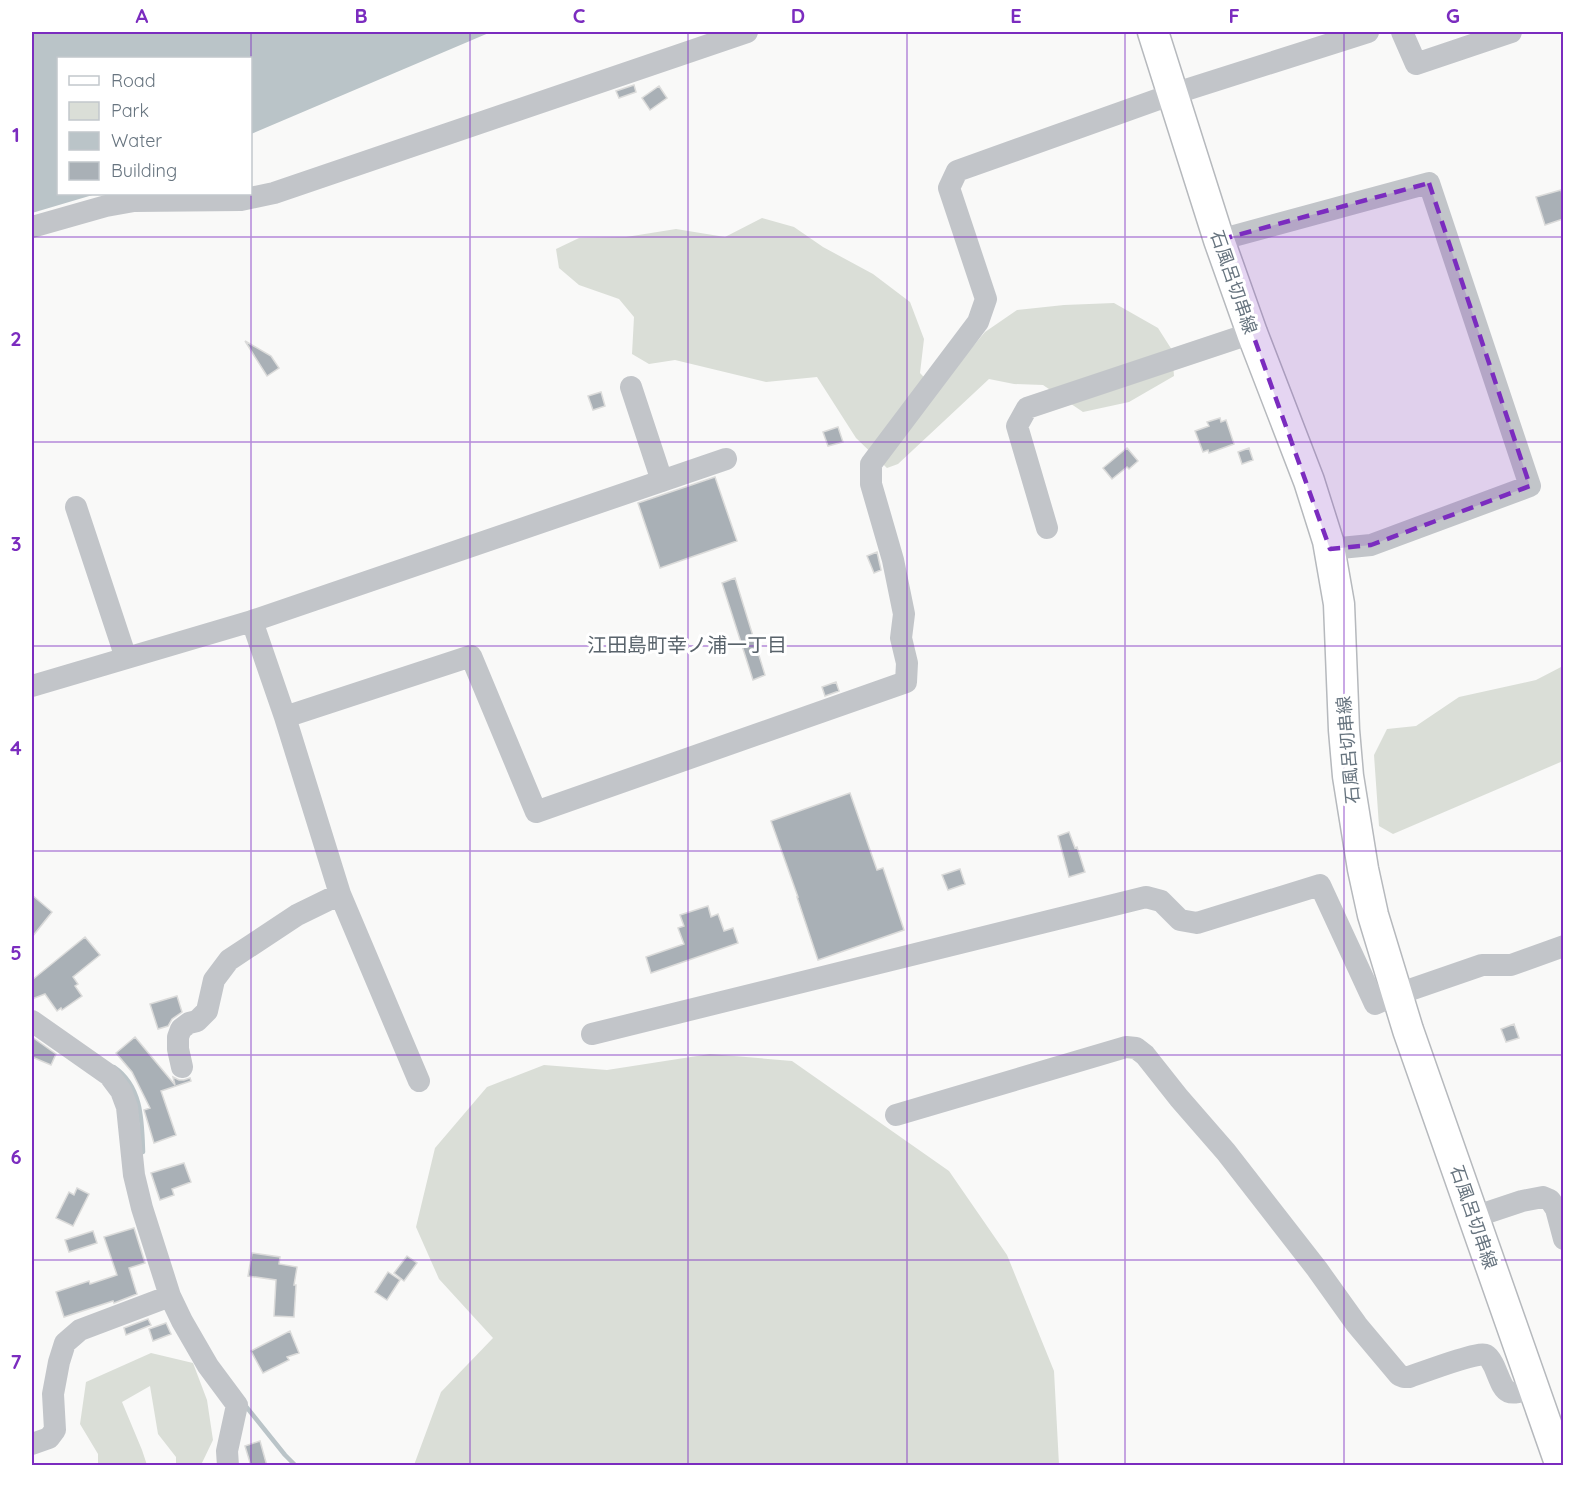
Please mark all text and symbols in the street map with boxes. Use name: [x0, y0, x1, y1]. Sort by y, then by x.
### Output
text: A: [136, 3, 149, 28]
text: B: [354, 3, 368, 28]
text: C: [573, 3, 586, 28]
text: D: [791, 3, 805, 28]
text: E: [1010, 3, 1022, 28]
text: F: [1228, 3, 1240, 28]
text: G: [1446, 3, 1460, 28]
legend: [57, 57, 252, 195]
text: Road: [111, 69, 156, 92]
text: Park: [111, 99, 149, 122]
text: 1: [12, 122, 20, 147]
text: Water: [111, 129, 162, 152]
text: Building: [111, 159, 177, 182]
street label: 石風呂切串線: [1206, 227, 1262, 337]
text: 2: [10, 326, 22, 351]
text: 3: [11, 531, 21, 556]
district label: 江田島町幸ノ浦一丁目: [587, 632, 787, 657]
street label: 石風呂切串線: [1332, 695, 1364, 805]
text: 4: [10, 735, 22, 760]
text: 5: [10, 940, 22, 965]
text: 6: [10, 1144, 22, 1169]
street label: 石風呂切串線: [1446, 1162, 1502, 1272]
text: 7: [11, 1349, 22, 1374]

